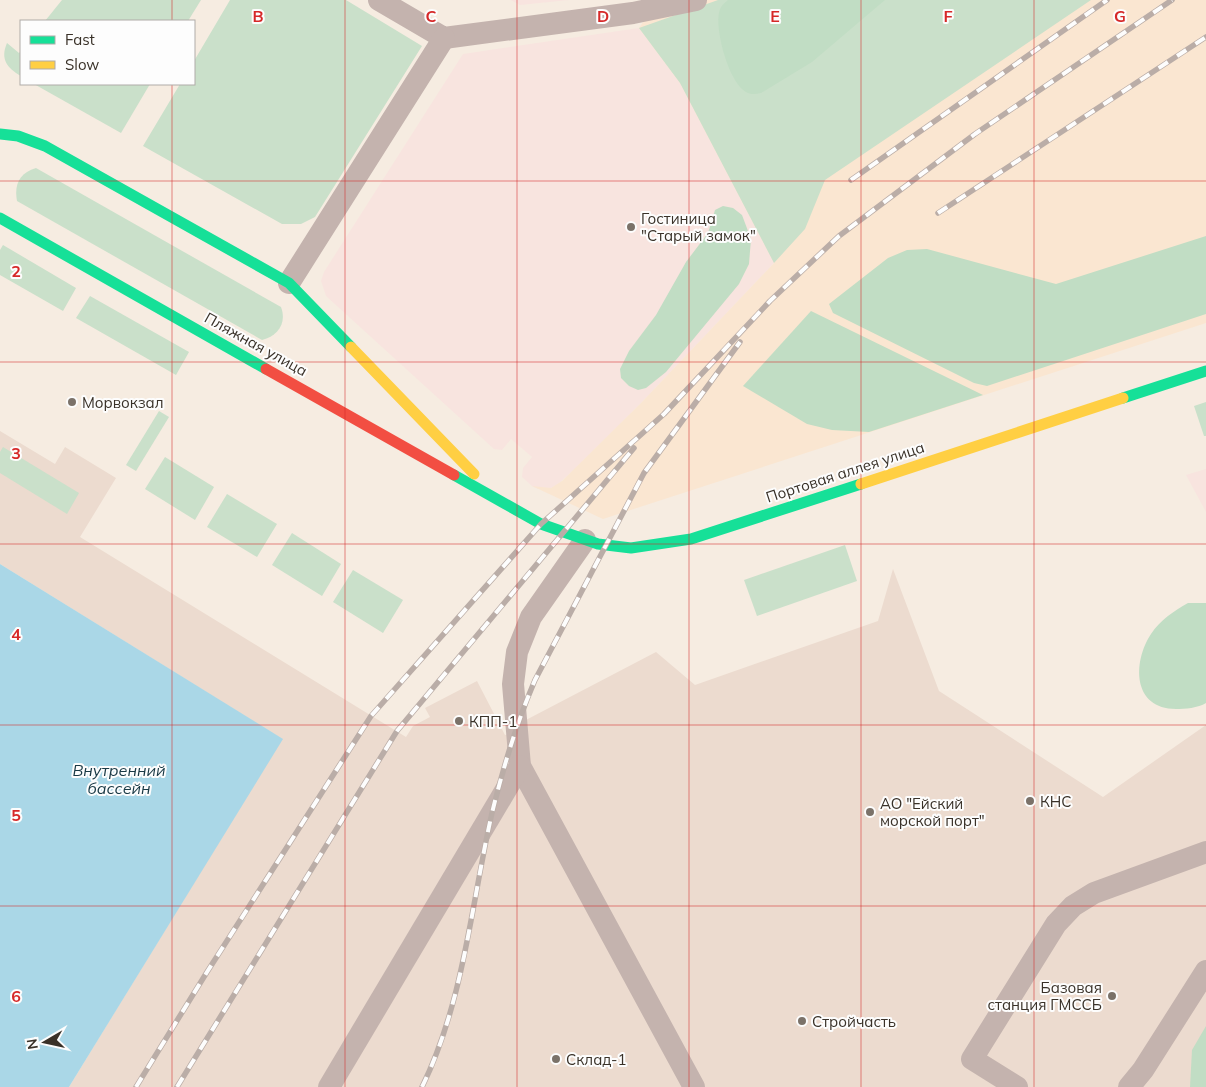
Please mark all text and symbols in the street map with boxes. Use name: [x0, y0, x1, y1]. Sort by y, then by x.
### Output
text: B: [252, 6, 264, 26]
text: C: [426, 6, 437, 26]
text: D: [597, 6, 609, 26]
text: E: [770, 6, 780, 26]
text: F: [943, 6, 953, 26]
text: G: [1114, 6, 1126, 26]
legend: [20, 20, 195, 85]
text: Fast: [65, 30, 95, 49]
text: Slow: [65, 55, 99, 74]
place label: Гостиница "Старый замок": [641, 209, 756, 245]
marker: Гостиница "Старый замок": [625, 221, 637, 233]
text: 2: [11, 261, 21, 281]
street label: Пляжная улица: [201, 308, 311, 380]
place label: Морвокзал: [82, 393, 163, 412]
marker: Морвокзал: [66, 396, 78, 408]
street label: Портовая аллея улица: [763, 437, 927, 507]
text: 3: [11, 443, 21, 463]
text: 4: [11, 624, 21, 644]
place label: КПП-1: [469, 712, 517, 731]
marker: КПП-1: [453, 715, 465, 727]
water label: Внутренний бассейн: [72, 760, 166, 798]
place label: КНС: [1040, 792, 1072, 811]
place label: АО "Ейский морской порт": [880, 794, 985, 830]
marker: КНС: [1024, 795, 1036, 807]
text: 5: [11, 805, 21, 825]
marker: АО "Ейский морской порт": [864, 806, 876, 818]
place label: Базовая станция ГМССБ: [988, 978, 1102, 1014]
text: 6: [11, 986, 21, 1006]
marker: Базовая станция ГМССБ: [1106, 990, 1118, 1002]
place label: Стройчасть: [812, 1012, 896, 1031]
marker: Стройчасть: [796, 1015, 808, 1027]
north arrow: [20, 1017, 70, 1067]
text: N: [22, 1037, 42, 1051]
place label: Склад-1: [566, 1050, 626, 1069]
marker: Склад-1: [550, 1053, 562, 1065]

